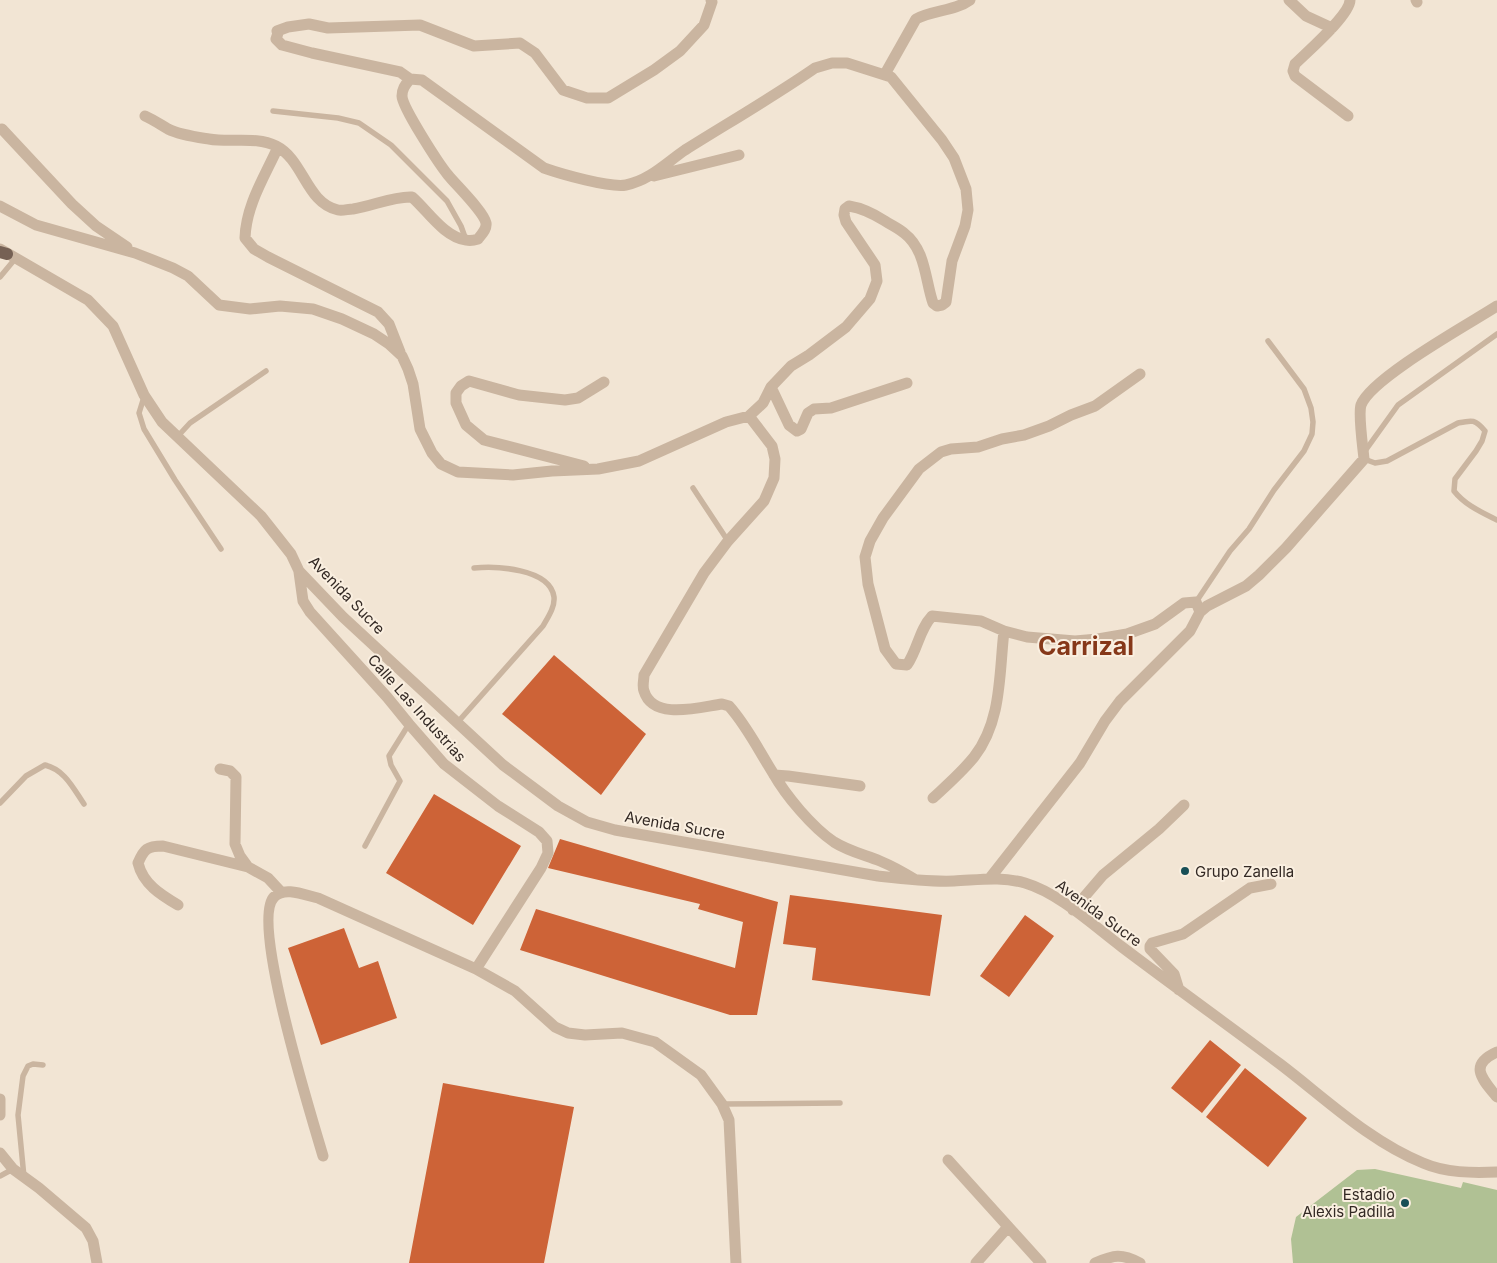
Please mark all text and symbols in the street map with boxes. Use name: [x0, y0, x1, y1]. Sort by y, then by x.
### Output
street label: Avenida Sucre: [305, 552, 389, 638]
district label: Carrizal: [1038, 631, 1134, 661]
street label: Calle Las Industrias: [364, 650, 470, 766]
street label: Avenida Sucre: [623, 807, 727, 843]
place label: Grupo Zanella: [1195, 862, 1294, 881]
marker: Grupo Zanella: [1179, 865, 1191, 877]
street label: Avenida Sucre: [1052, 875, 1146, 951]
place label: Estadio Alexis Padilla: [1302, 1185, 1395, 1221]
marker: Estadio Alexis Padilla: [1399, 1197, 1411, 1209]

